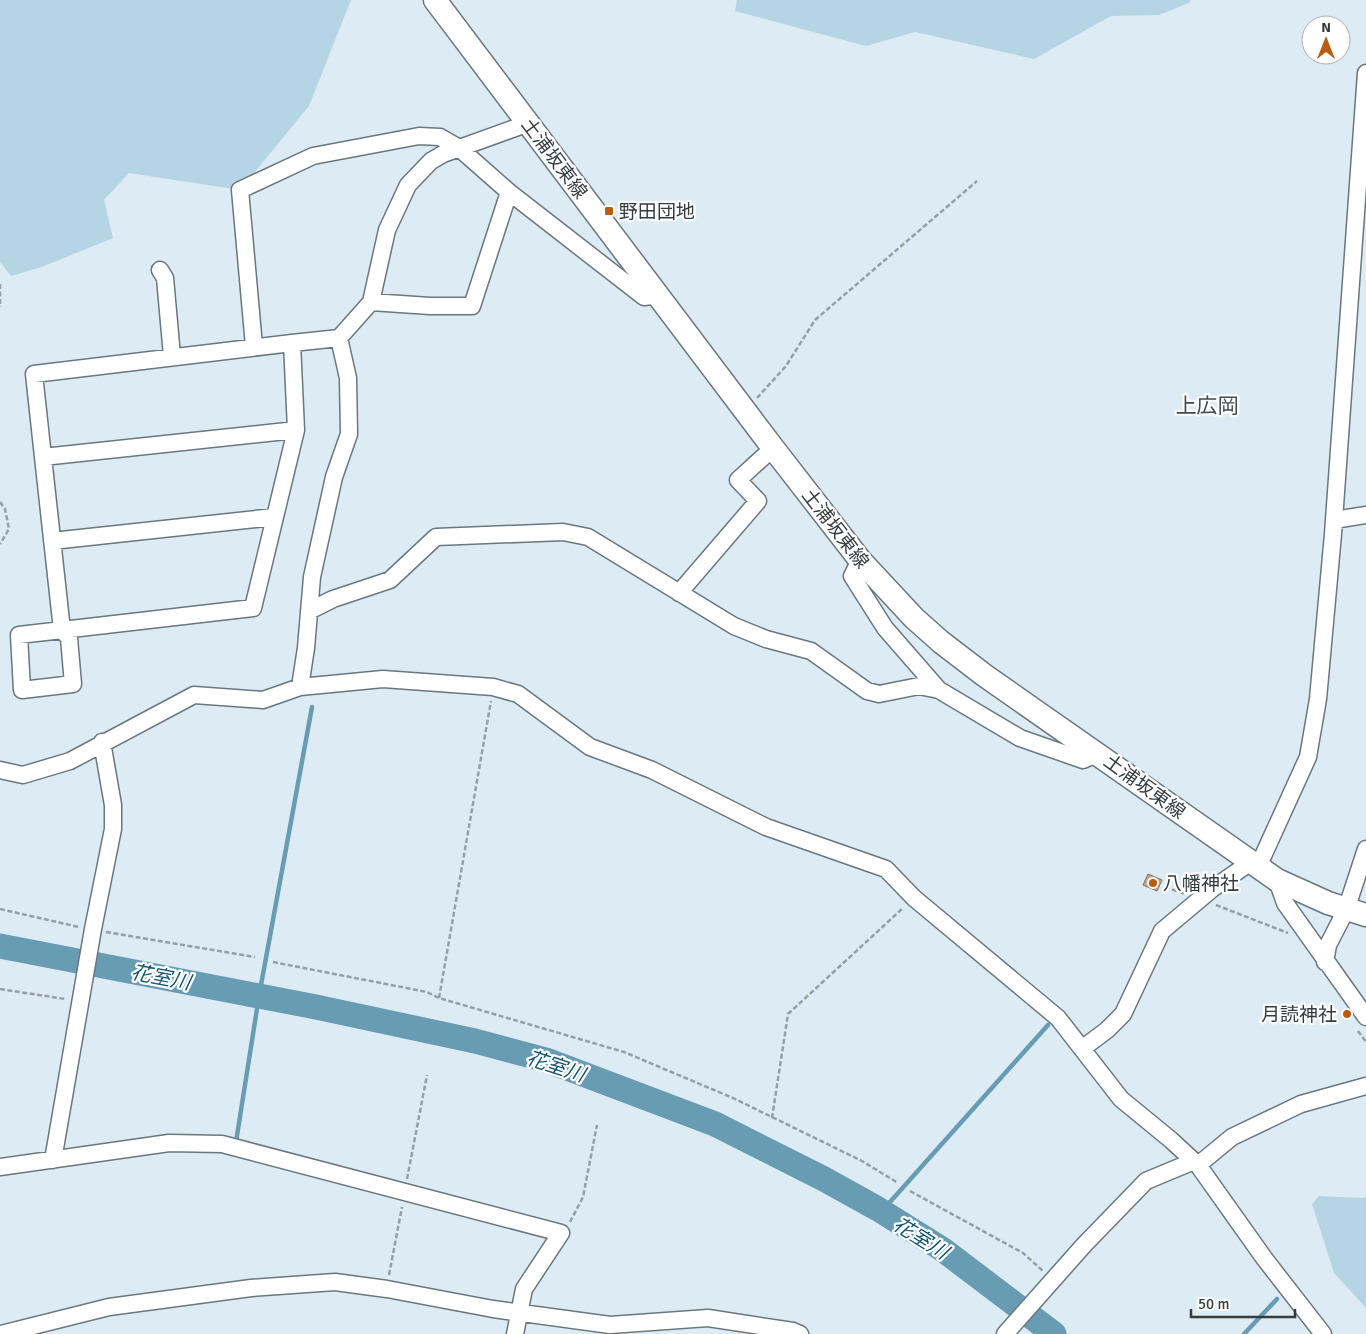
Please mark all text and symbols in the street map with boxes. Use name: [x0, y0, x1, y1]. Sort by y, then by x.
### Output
north arrow: [1301, 15, 1351, 65]
text: N: [1321, 19, 1331, 36]
street label: 土浦坂東線: [516, 113, 592, 204]
place label: 野田団地: [619, 200, 695, 224]
marker: 野田団地: [603, 205, 615, 217]
district label: 上広岡: [1176, 393, 1239, 419]
street label: 土浦坂東線: [797, 484, 874, 573]
street label: 土浦坂東線: [1099, 749, 1190, 824]
place label: 八幡神社: [1163, 872, 1239, 896]
marker: 八幡神社: [1147, 877, 1159, 889]
water label: 花室川: [129, 959, 195, 996]
place label: 月読神社: [1261, 1003, 1337, 1027]
marker: 月読神社: [1341, 1008, 1353, 1020]
water label: 花室川: [523, 1045, 590, 1088]
water label: 花室川: [889, 1212, 954, 1266]
scale bar: [1191, 1286, 1295, 1318]
text: 50 m: [1198, 1295, 1229, 1313]

